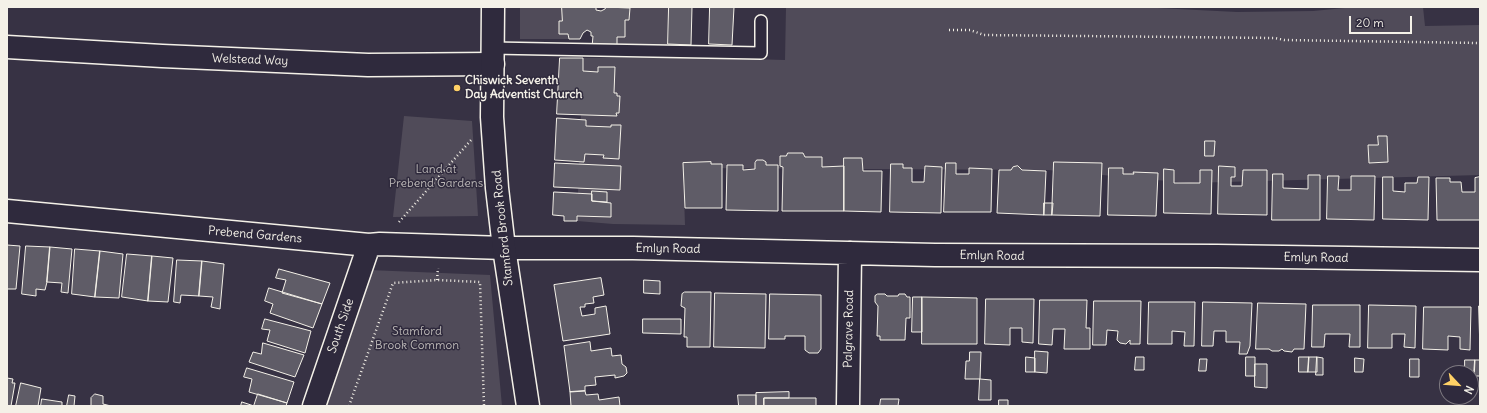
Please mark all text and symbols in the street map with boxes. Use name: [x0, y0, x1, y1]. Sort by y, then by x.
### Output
scale bar: [1351, 8, 1414, 34]
text: 20 m: [1356, 15, 1384, 30]
street label: Welstead Way: [212, 51, 288, 69]
place label: Chiswick Seventh Day Adventist Church: [465, 74, 583, 102]
marker: Chiswick Seventh Day Adventist Church: [452, 83, 462, 93]
park label: Land at Prebend Gardens: [389, 163, 483, 191]
street label: Stamford Brook Road: [490, 169, 516, 287]
street label: Prebend Gardens: [207, 224, 303, 246]
street label: Emlyn Road: [635, 241, 701, 257]
street label: Emlyn Road: [959, 248, 1025, 264]
street label: Emlyn Road: [1283, 250, 1349, 266]
street label: Palgrave Road: [841, 290, 857, 368]
street label: South Side: [325, 297, 357, 355]
park label: Stamford Brook Common: [375, 325, 459, 353]
north arrow: [1439, 365, 1479, 405]
text: N: [1461, 383, 1477, 396]

